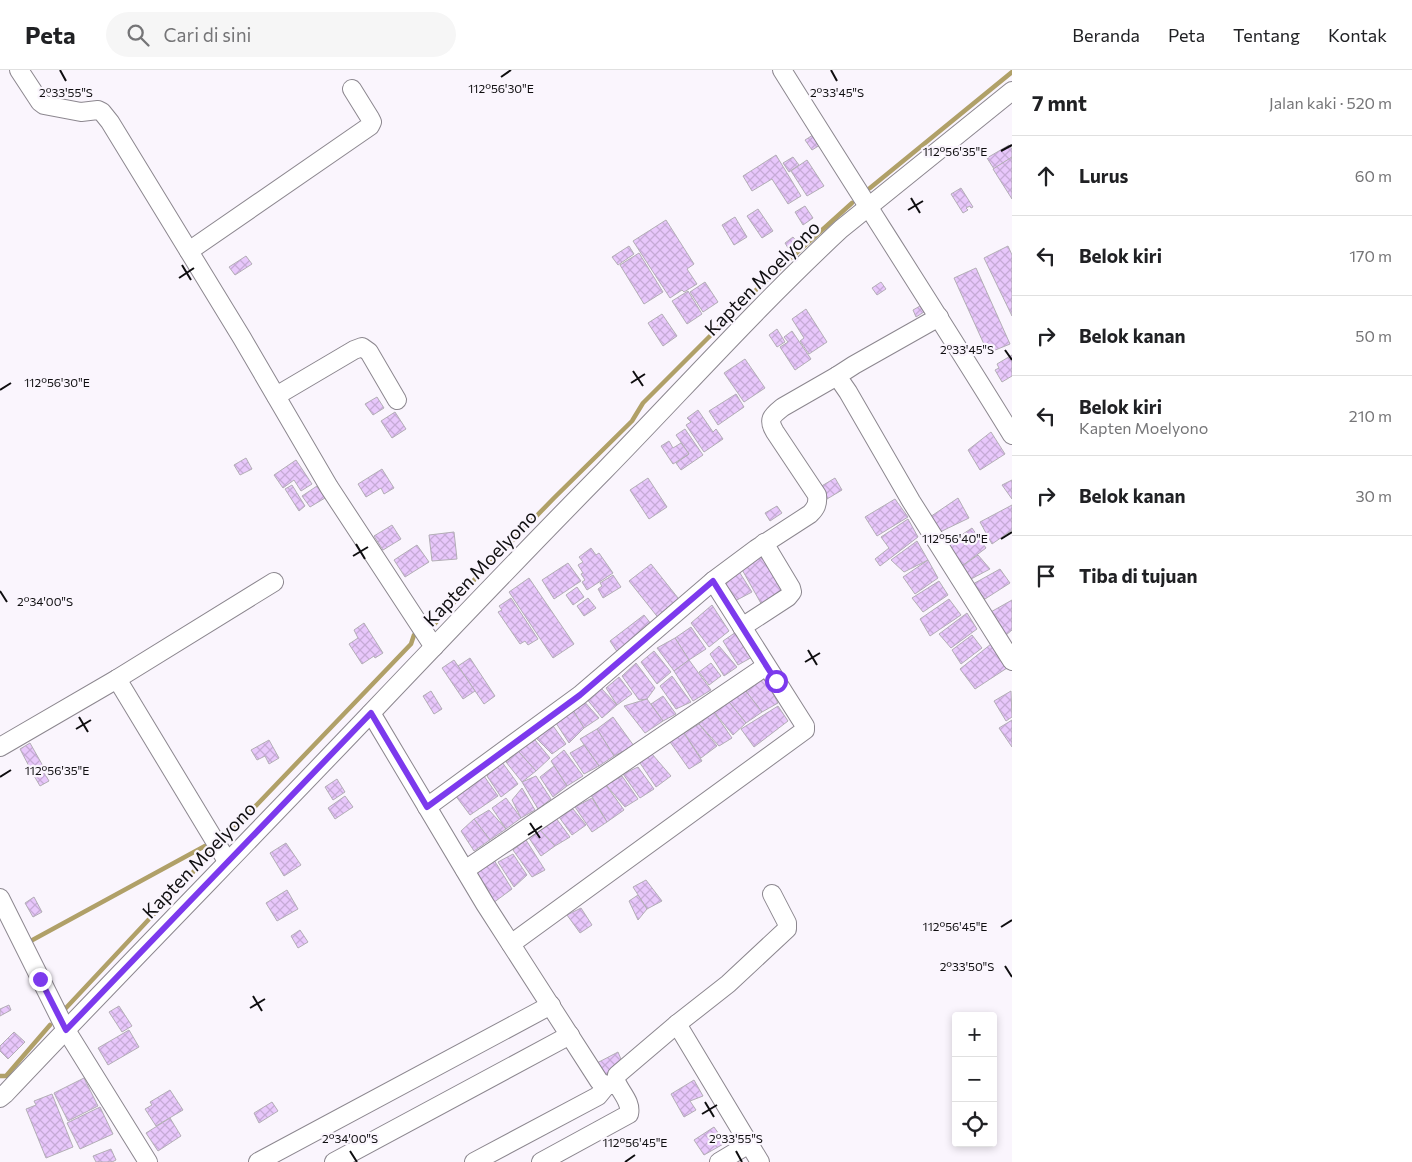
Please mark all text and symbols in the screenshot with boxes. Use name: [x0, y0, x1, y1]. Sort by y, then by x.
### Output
search box: [106, 12, 456, 57]
text: Peta: [25, 20, 76, 49]
icon: search: [124, 21, 152, 49]
text: Cari di sini: [164, 23, 251, 46]
text: Beranda: [1072, 24, 1140, 46]
text: Peta: [1168, 24, 1205, 46]
text: Tentang: [1233, 24, 1300, 46]
text: Kontak: [1328, 24, 1387, 46]
text: 112°56'30"E: [468, 81, 534, 95]
text: 2°33'55"S: [39, 85, 93, 99]
text: 2°33'45"S: [810, 85, 864, 99]
text: 7 mnt: [1032, 90, 1087, 115]
text: Jalan kaki · 520 m: [1269, 93, 1392, 112]
text: 112°56'35"E: [923, 144, 987, 158]
icon: ahead: [1032, 162, 1060, 190]
text: Lurus: [1079, 164, 1128, 187]
text: 60 m: [1355, 166, 1392, 185]
street label: Kapten Moelyono: [699, 215, 824, 340]
icon: left: [1032, 242, 1060, 270]
text: Belok kiri: [1079, 244, 1162, 267]
text: 170 m: [1349, 246, 1392, 265]
icon: right: [1032, 322, 1060, 350]
text: Belok kanan: [1079, 324, 1186, 347]
text: 50 m: [1355, 326, 1392, 345]
text: 2°33'45"S: [940, 342, 994, 356]
text: 112°56'30"E: [24, 375, 90, 389]
text: Belok kiri: [1079, 395, 1162, 418]
icon: left: [1032, 402, 1060, 430]
text: 210 m: [1349, 406, 1392, 425]
text: Kapten Moelyono: [1079, 418, 1208, 437]
icon: right: [1032, 482, 1060, 510]
text: Belok kanan: [1079, 484, 1186, 507]
text: 30 m: [1355, 486, 1392, 505]
street label: Kapten Moelyono: [418, 504, 541, 631]
text: 112°56'40"E: [922, 531, 988, 545]
icon: arrive: [1032, 562, 1060, 590]
text: Tiba di tujuan: [1079, 564, 1197, 587]
text: 2°34'00"S: [17, 594, 73, 608]
route start: [765, 670, 788, 693]
text: 112°56'35"E: [25, 763, 89, 777]
street label: Kapten Moelyono: [137, 796, 260, 923]
text: 112°56'45"E: [923, 919, 987, 933]
text: 2°33'50"S: [940, 959, 994, 973]
route end: [29, 968, 52, 991]
map controls: [952, 1012, 997, 1147]
button: +: [952, 1012, 997, 1057]
button: −: [952, 1057, 997, 1102]
button: locate: [952, 1102, 997, 1147]
text: 2°34'00"S: [322, 1131, 378, 1145]
text: 2°33'55"S: [709, 1131, 763, 1145]
text: 112°56'45"E: [603, 1135, 667, 1149]

